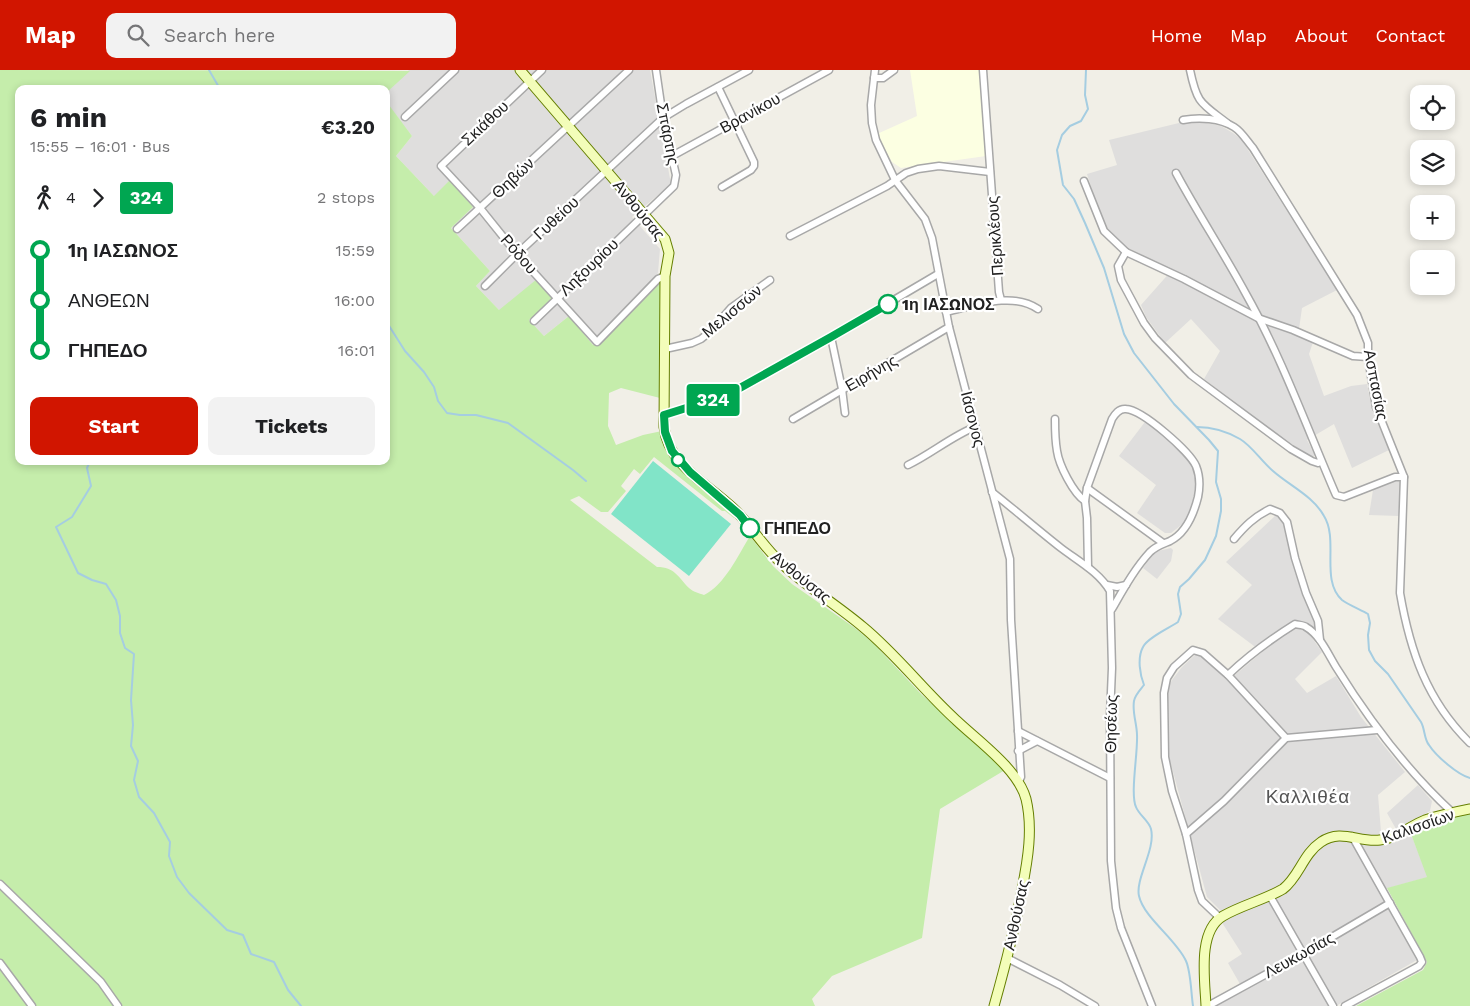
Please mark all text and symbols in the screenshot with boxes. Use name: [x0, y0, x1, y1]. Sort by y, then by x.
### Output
search box: [106, 13, 456, 58]
text: Map: [25, 21, 76, 49]
icon: search: [124, 21, 152, 49]
text: Search here: [164, 24, 275, 47]
text: Home: [1151, 25, 1202, 46]
text: Map: [1230, 25, 1267, 46]
text: About: [1295, 25, 1347, 46]
text: Contact: [1375, 25, 1445, 46]
map controls: [1410, 85, 1455, 295]
button: locate: [1410, 85, 1455, 130]
street label: Βρανίκου: [717, 89, 783, 137]
street label: Σκιάθου: [458, 97, 512, 149]
text: 6 min: [30, 101, 107, 134]
street label: Σπάρτης: [653, 101, 683, 167]
text: €3.20: [321, 116, 375, 139]
text: 15:55 – 16:01 · Bus: [30, 137, 170, 156]
button: layers: [1410, 140, 1455, 185]
street label: Θηβών: [488, 154, 538, 202]
street label: Ανθούσας: [609, 176, 669, 244]
icon: walk: [30, 184, 58, 212]
icon: forward: [84, 184, 112, 212]
text: 324: [130, 187, 163, 208]
text: 4: [66, 188, 76, 207]
text: 2 stops: [317, 188, 375, 207]
street label: Γυθείου: [529, 192, 583, 244]
street label: Περικλέους: [983, 195, 1007, 276]
button: +: [1410, 195, 1455, 240]
street label: Ρόδου: [497, 230, 541, 278]
street label: Ληξουρίου: [556, 234, 622, 300]
text: 1η ΙΑΣΩΝΟΣ: [68, 239, 178, 262]
text: 15:59: [336, 241, 375, 260]
button: −: [1410, 250, 1455, 295]
street label: Μελισσών: [698, 280, 766, 342]
text: ΑΝΘΕΩΝ: [68, 289, 150, 312]
text: 16:00: [334, 291, 375, 310]
marker: 1η ΙΑΣΩΝΟΣ: [878, 294, 898, 314]
place label: 1η ΙΑΣΩΝΟΣ: [902, 295, 995, 314]
text: ΓΗΠΕΔΟ: [68, 339, 147, 362]
text: 16:01: [338, 341, 375, 360]
street label: Ασπασίας: [1360, 348, 1392, 422]
street label: Ειρήνης: [842, 350, 901, 395]
line badge: 324: [684, 384, 742, 416]
text: 324: [697, 389, 729, 410]
street label: Ιάσονος: [957, 389, 989, 449]
button: Start: [30, 397, 198, 455]
button: Tickets: [208, 397, 375, 455]
unlabelled marker: [671, 453, 685, 467]
marker: ΓΗΠΕΔΟ: [740, 518, 760, 538]
place label: ΓΗΠΕΔΟ: [764, 519, 831, 538]
street label: Ανθούσας: [767, 547, 835, 607]
street label: Θησέως: [1101, 694, 1121, 753]
district label: Καλλιθέα: [1266, 785, 1350, 808]
street label: Καλισσίων: [1379, 805, 1457, 847]
street label: Ανθούσας: [999, 878, 1033, 952]
street label: Λευκωσίας: [1261, 928, 1338, 982]

